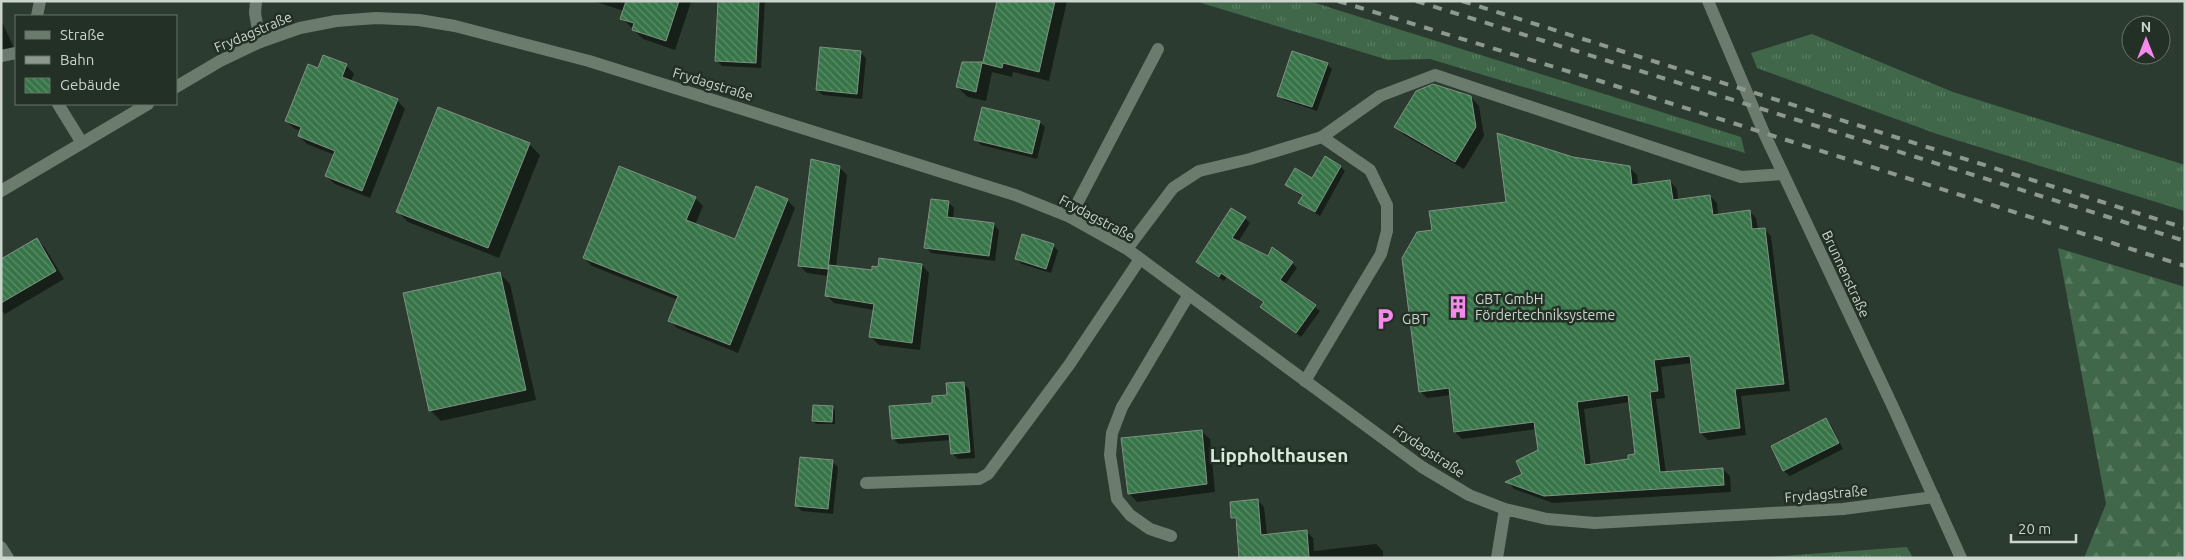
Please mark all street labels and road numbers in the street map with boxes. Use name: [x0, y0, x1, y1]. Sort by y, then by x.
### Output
street label: Frydagstraße: [212, 8, 294, 56]
street label: Frydagstraße: [671, 64, 755, 104]
street label: Frydagstraße: [1057, 191, 1137, 245]
street label: Brunnenstraße: [1819, 228, 1873, 320]
street label: Frydagstraße: [1390, 421, 1468, 481]
street label: Frydagstraße: [1784, 482, 1868, 506]

